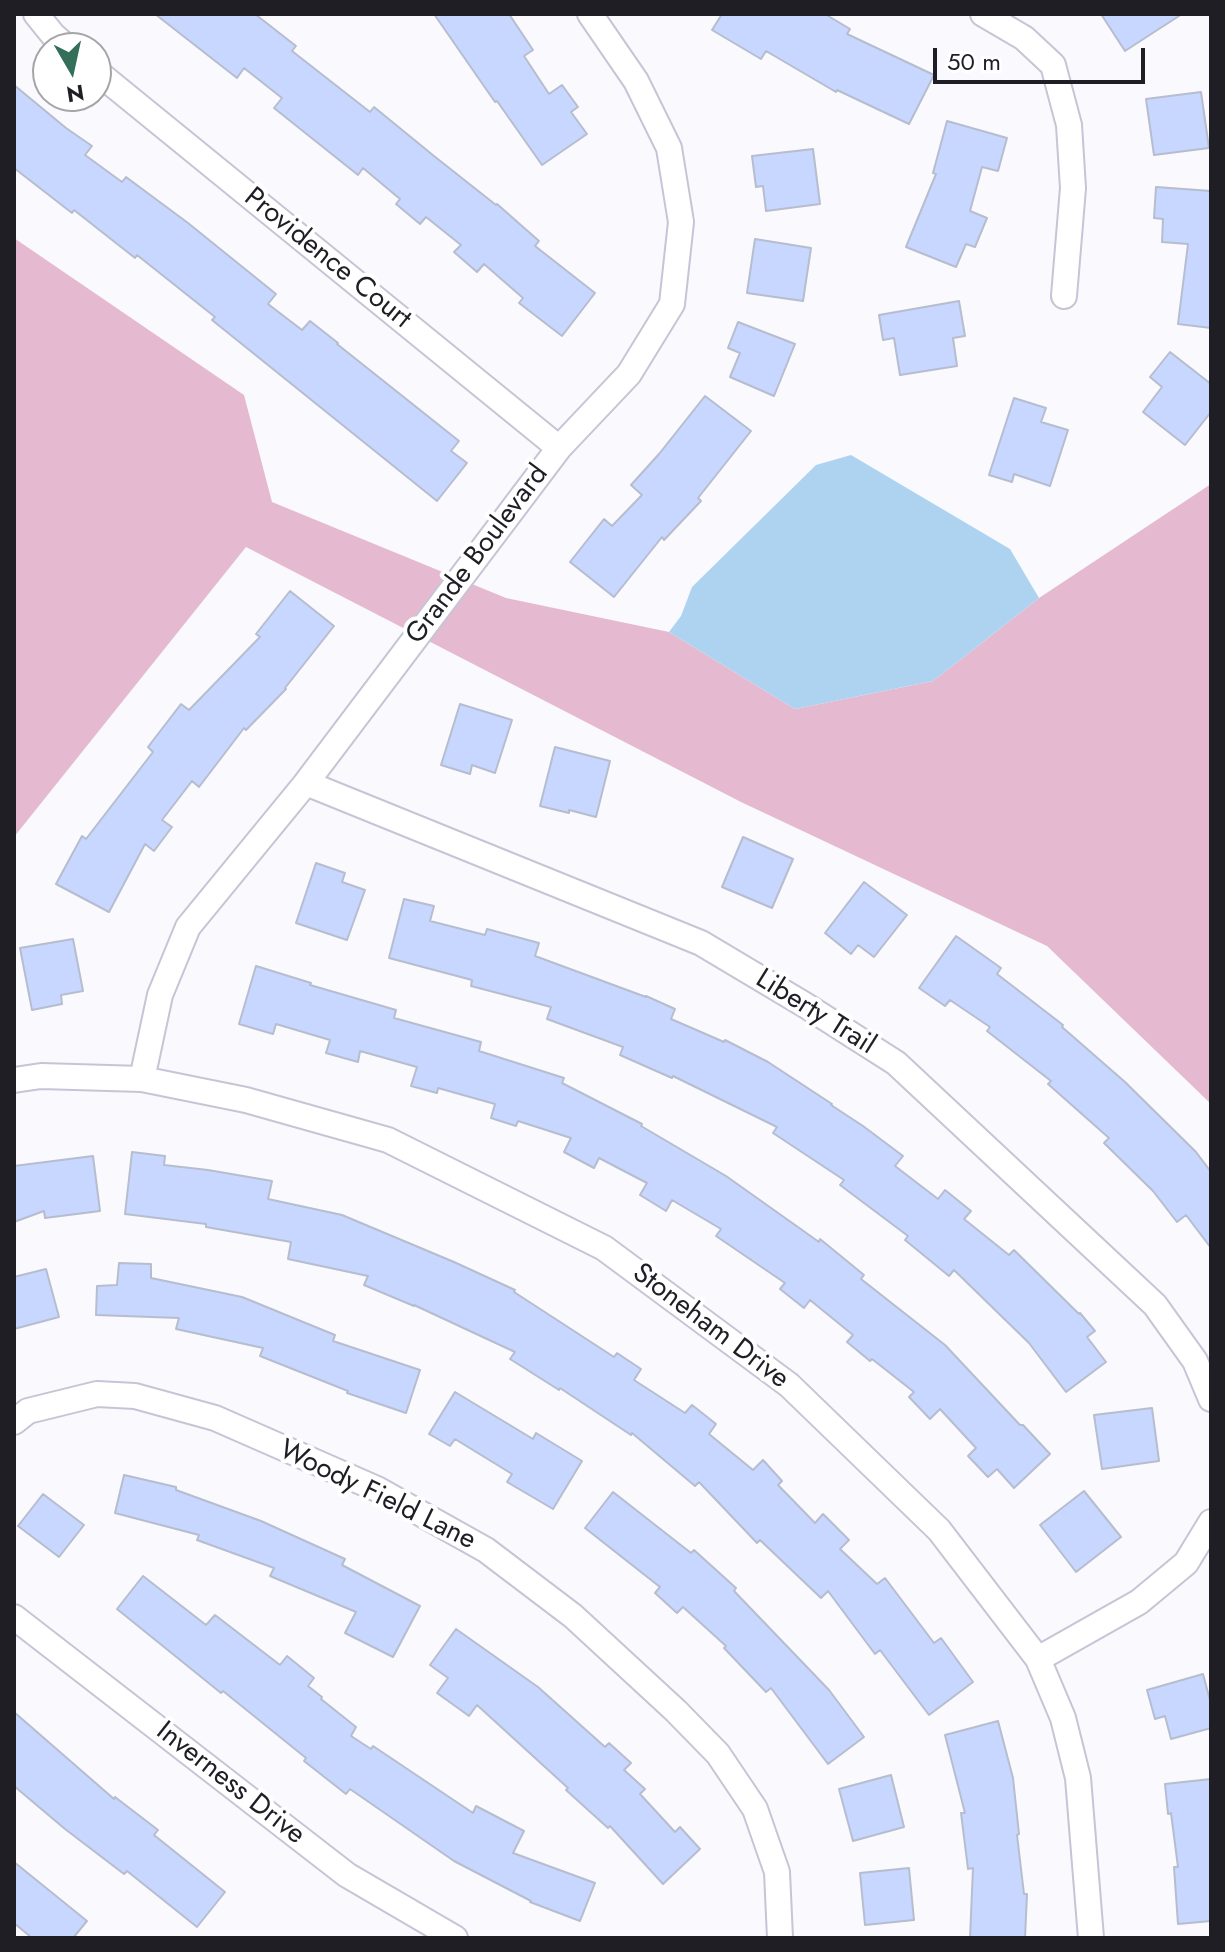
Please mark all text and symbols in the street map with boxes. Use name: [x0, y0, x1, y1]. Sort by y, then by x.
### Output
north arrow: [32, 32, 112, 112]
scale bar: [937, 32, 1149, 82]
text: 50 m: [947, 44, 1001, 79]
text: N: [64, 77, 87, 111]
street label: Providence Court: [237, 181, 417, 337]
street label: Grande Boulevard: [400, 459, 556, 651]
street label: Liberty Trail: [749, 963, 881, 1063]
street label: Stoneham Drive: [625, 1257, 795, 1397]
street label: Woody Field Lane: [273, 1434, 481, 1558]
street label: Inverness Drive: [149, 1715, 311, 1853]

